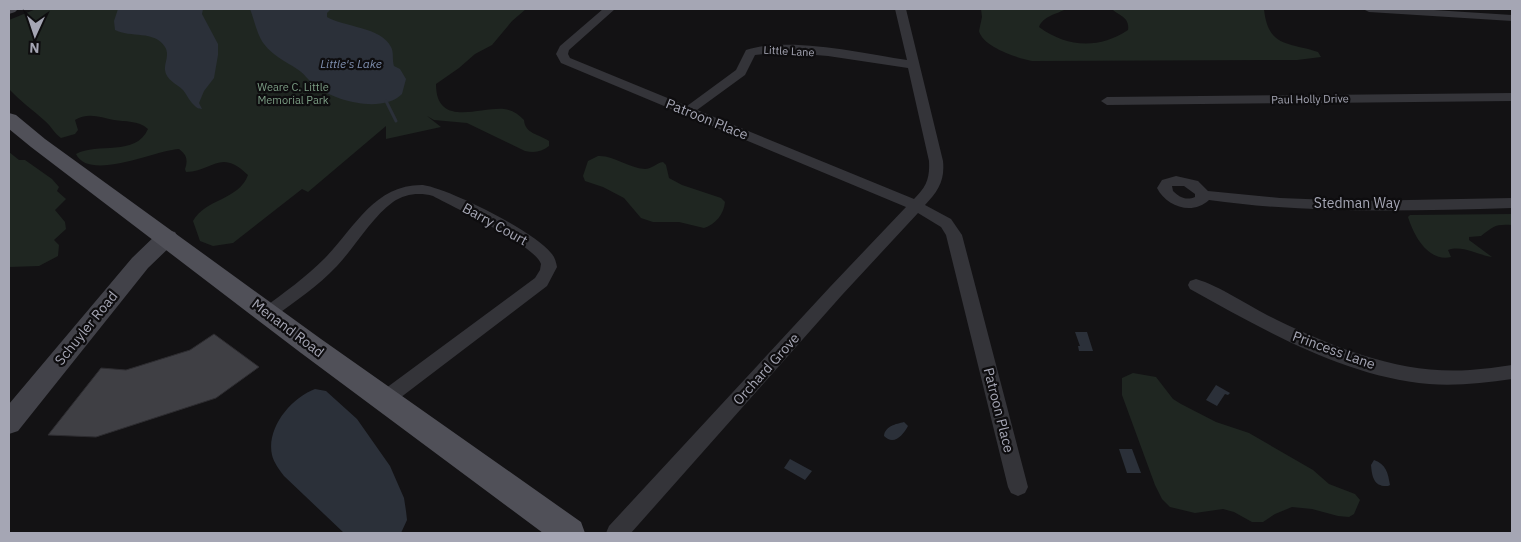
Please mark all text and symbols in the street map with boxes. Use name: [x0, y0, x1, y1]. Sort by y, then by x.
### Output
north arrow: [10, 10, 60, 60]
text: N: [29, 39, 40, 57]
street label: Little Lane: [763, 43, 815, 59]
water label: Little's Lake: [320, 56, 382, 71]
park label: Weare C. Little Memorial Park: [257, 80, 329, 107]
street label: Paul Holly Drive: [1271, 91, 1349, 107]
street label: Patroon Place: [663, 94, 751, 144]
street label: Stedman Way: [1314, 194, 1400, 212]
street label: Barry Court: [459, 199, 531, 249]
street label: Schuyler Road: [51, 287, 121, 369]
street label: Menand Road: [248, 295, 328, 361]
street label: Princess Lane: [1290, 327, 1378, 373]
street label: Orchard Grove: [729, 329, 803, 409]
street label: Patroon Place: [980, 366, 1018, 455]

